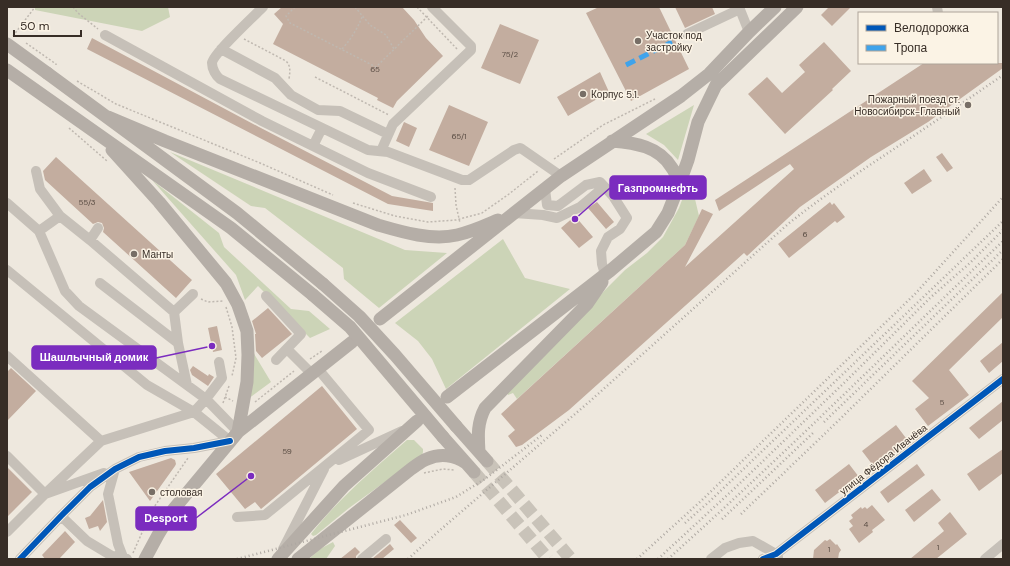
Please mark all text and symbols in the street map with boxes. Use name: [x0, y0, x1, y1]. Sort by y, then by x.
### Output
scale bar: [14, 12, 81, 38]
legend: [858, 12, 998, 64]
text: 50 m: [20, 18, 49, 34]
text: Велодорожка: [894, 20, 969, 36]
place label: Участок под застройку: [646, 29, 702, 54]
marker: Участок под застройку: [633, 36, 643, 46]
text: Тропа: [894, 40, 928, 56]
house number: 75/2: [502, 49, 519, 59]
house number: 65: [370, 64, 380, 74]
place label: Корпус 5.1.: [591, 88, 639, 101]
marker: Корпус 5.1.: [578, 89, 588, 99]
place label: Пожарный поезд ст. Новосибирск-Главный: [854, 93, 960, 118]
marker: Пожарный поезд ст. Новосибирск-Главный: [963, 100, 973, 110]
house number: 65/1: [451, 131, 467, 141]
callout: Газпромнефть: [610, 176, 706, 199]
text: Газпромнефть: [618, 181, 698, 195]
house number: 55/3: [78, 197, 96, 207]
house number: 6: [802, 229, 808, 239]
place label: Манты: [142, 248, 173, 261]
marker: Манты: [129, 249, 139, 259]
callout: Шашлычный домик: [32, 346, 156, 369]
text: Шашлычный домик: [40, 350, 149, 364]
house number: 5: [940, 397, 945, 407]
street label: улица Фёдора Ивачёва: [837, 421, 930, 498]
house number: 59: [282, 446, 292, 456]
place label: столовая: [160, 486, 203, 499]
marker: столовая: [147, 487, 157, 497]
callout: Desport: [136, 507, 196, 530]
text: Desport: [144, 511, 188, 525]
house number: 4: [864, 519, 869, 529]
house number: 1: [937, 542, 939, 552]
house number: 1: [828, 544, 830, 554]

